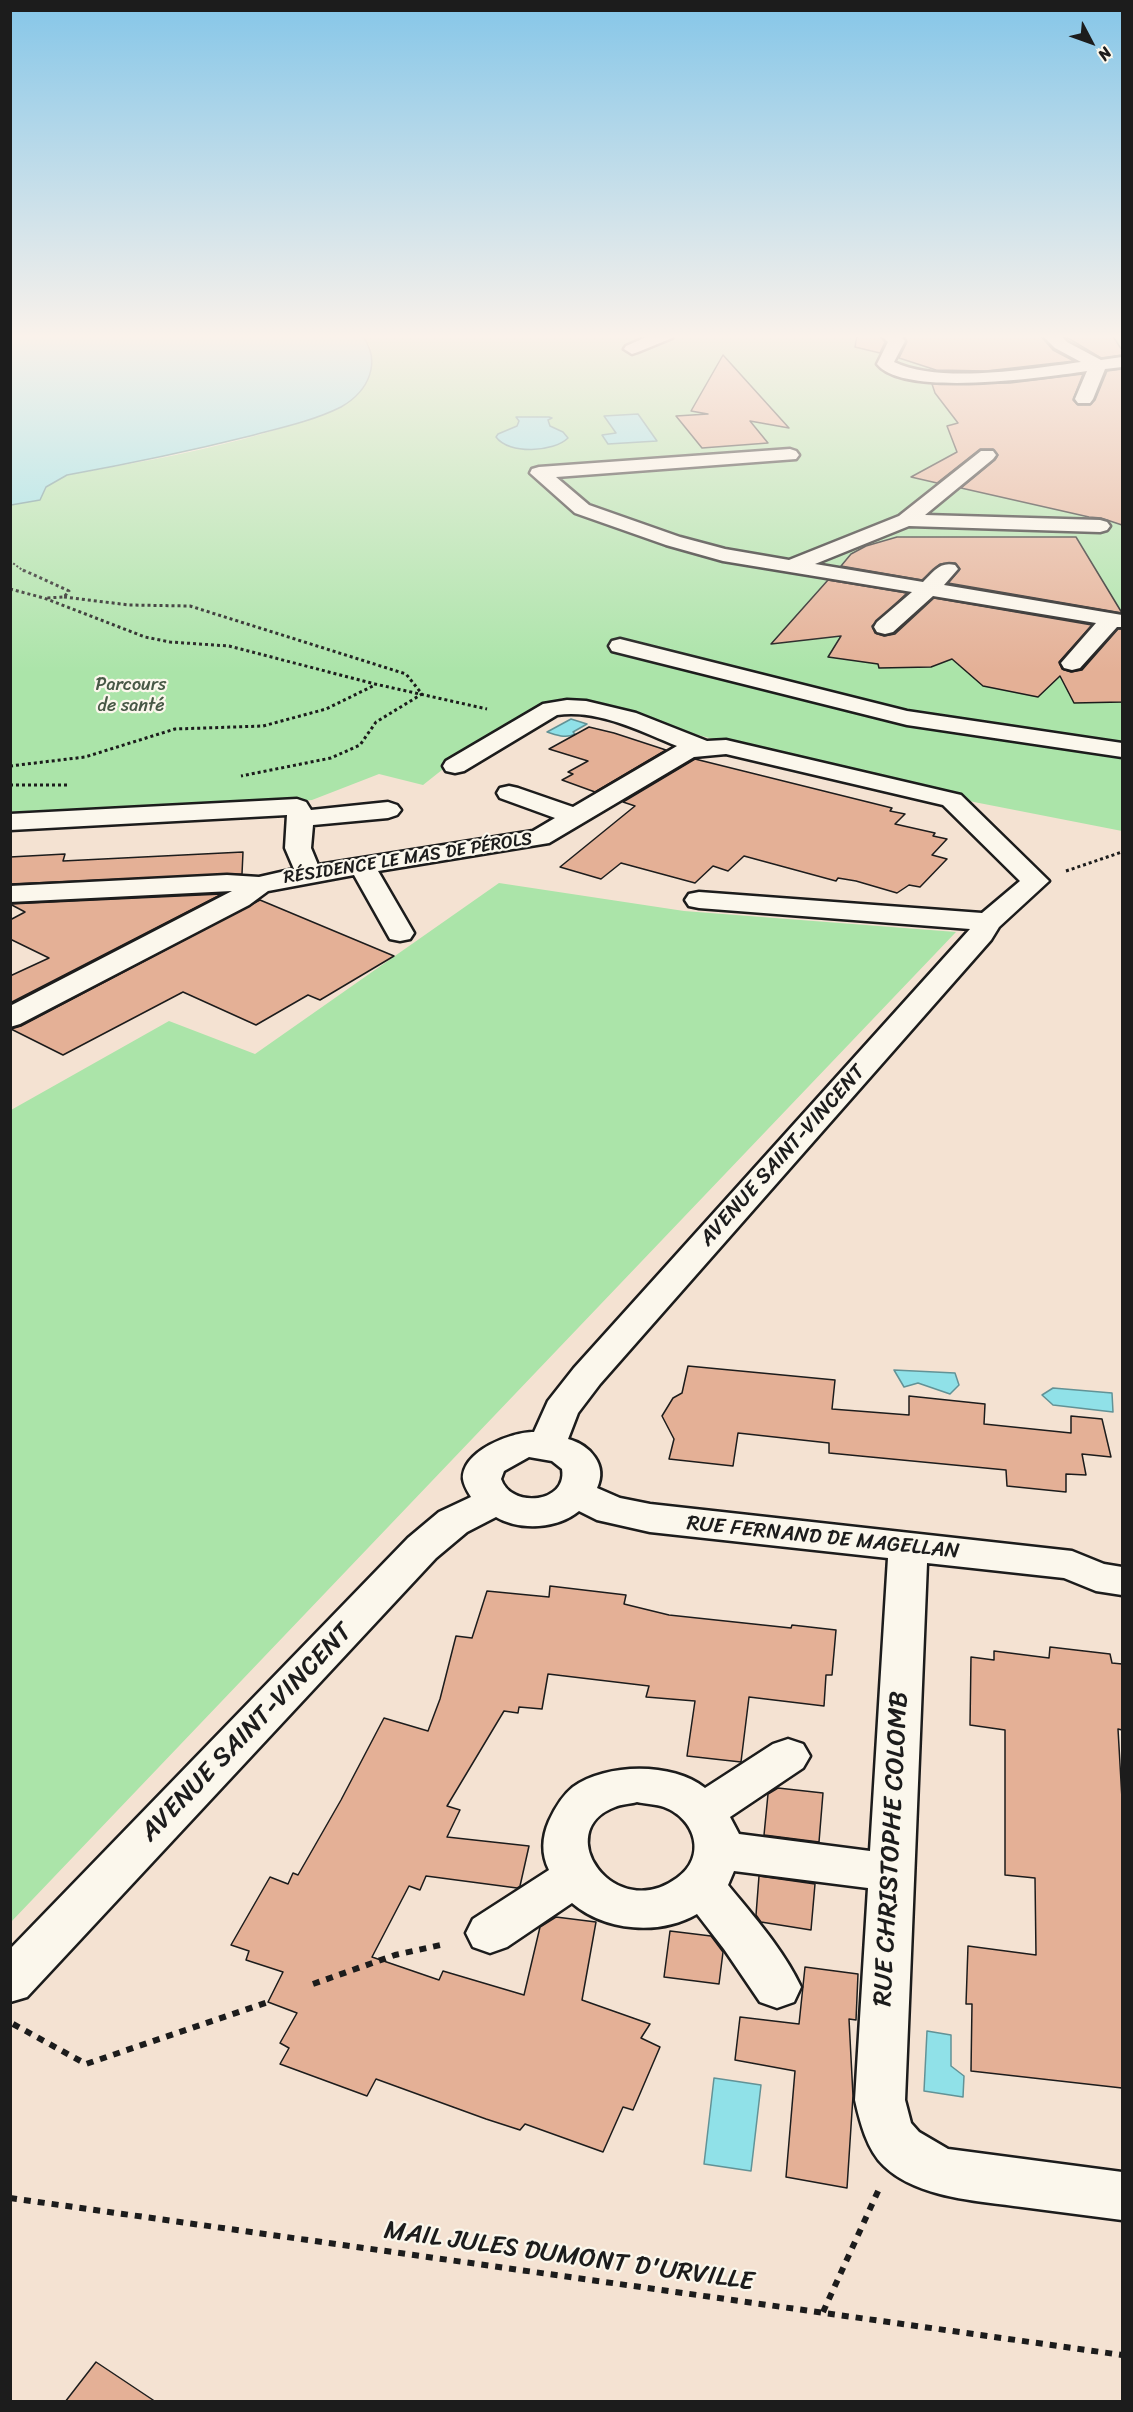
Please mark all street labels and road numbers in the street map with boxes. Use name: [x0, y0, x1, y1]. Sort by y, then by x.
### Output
street label: RÉSIDENCE LE MAS DE PÉROLS: [282, 829, 534, 889]
street label: AVENUE SAINT-VINCENT: [695, 1060, 871, 1252]
street label: RUE FERNAND DE MAGELLAN: [686, 1511, 960, 1565]
street label: AVENUE SAINT-VINCENT: [135, 1617, 359, 1849]
street label: RUE CHRISTOPHE COLOMB: [868, 1691, 916, 2007]
street label: MAIL JULES DUMONT D'URVILLE: [382, 2216, 756, 2298]

